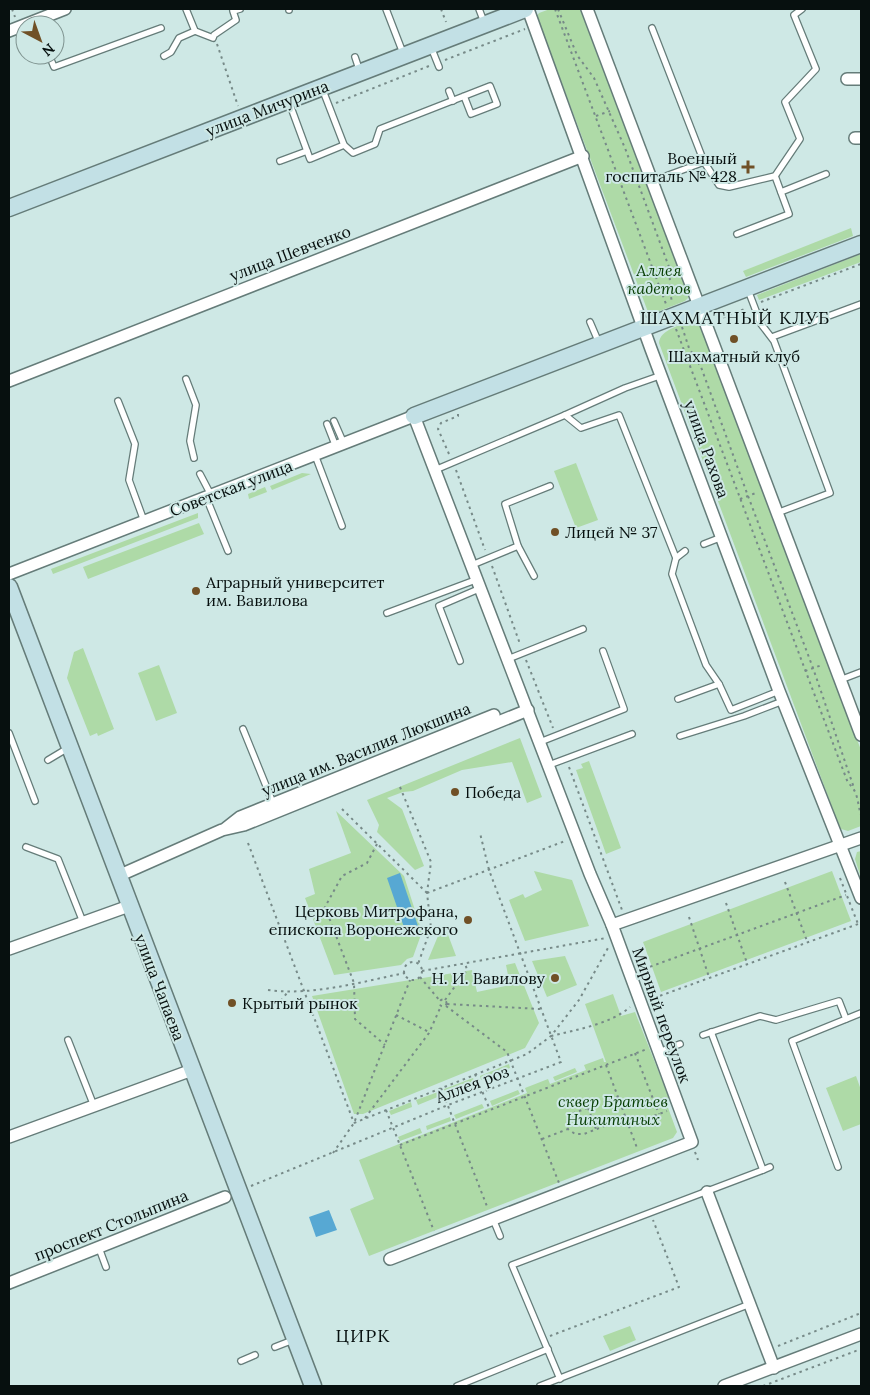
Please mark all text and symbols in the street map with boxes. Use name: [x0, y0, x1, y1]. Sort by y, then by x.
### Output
north arrow: [15, 15, 65, 65]
text: N: [38, 39, 59, 60]
street label: улица Мичурина: [203, 75, 331, 141]
place label: Военный госпиталь № 428: [605, 148, 737, 186]
marker: Военный госпиталь № 428: [741, 160, 755, 174]
street label: улица Шевченко: [226, 221, 354, 285]
park label: Аллея кадетов: [627, 260, 691, 298]
district label: ШАХМАТНЫЙ КЛУБ: [640, 306, 830, 329]
marker: Шахматный клуб: [728, 333, 740, 345]
place label: Шахматный клуб: [668, 346, 800, 366]
street label: улица Рахова: [680, 397, 734, 501]
street label: Советская улица: [167, 455, 295, 521]
place label: Лицей № 37: [565, 522, 658, 542]
marker: Лицей № 37: [549, 526, 561, 538]
place label: Аграрный университет им. Вавилова: [205, 572, 385, 610]
marker: Аграрный университет им. Вавилова: [190, 585, 202, 597]
street label: улица им. Василия Люкшина: [259, 698, 473, 800]
place label: Победа: [465, 782, 521, 802]
marker: Победа: [449, 786, 461, 798]
place label: Церковь Митрофана, епископа Воронежского: [269, 901, 458, 939]
marker: Церковь Митрофана, епископа Воронежского: [462, 914, 474, 926]
street label: улица Чапаева: [130, 931, 190, 1043]
street label: Мирный переулок: [628, 944, 696, 1086]
place label: Н. И. Вавилову: [431, 968, 546, 988]
marker: Н. И. Вавилову: [549, 972, 561, 984]
place label: Крытый рынок: [242, 993, 358, 1013]
marker: Крытый рынок: [226, 997, 238, 1009]
street label: Аллея роз: [432, 1061, 511, 1107]
park label: сквер Братьев Никитиных: [558, 1091, 668, 1129]
street label: проспект Столыпина: [31, 1185, 191, 1265]
district label: ЦИРК: [336, 1324, 390, 1347]

